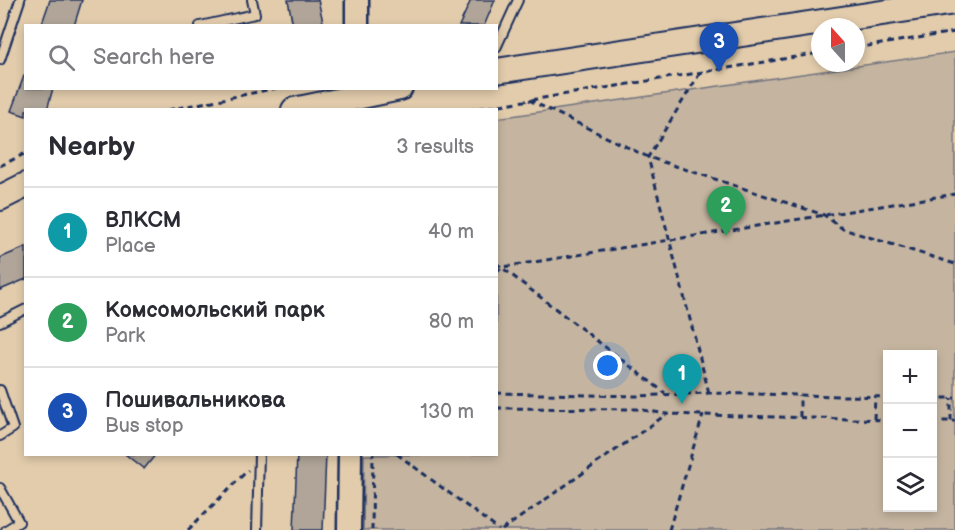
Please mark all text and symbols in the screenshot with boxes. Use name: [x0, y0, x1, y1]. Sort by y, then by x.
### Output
north arrow: [811, 18, 865, 72]
pin: 3: [700, 22, 738, 72]
search box: [24, 24, 498, 90]
icon: search: [45, 41, 78, 74]
text: Search here: [93, 44, 215, 71]
text: Nearby: [48, 132, 135, 163]
text: 3 results: [396, 135, 474, 159]
pin: 2: [706, 186, 746, 236]
text: ВЛКСМ: [105, 207, 181, 234]
text: 1: [63, 220, 72, 244]
text: 40 m: [428, 220, 474, 244]
text: Place: [105, 234, 156, 258]
text: Комсомольский парк: [105, 297, 325, 324]
text: 2: [62, 310, 73, 334]
text: 80 m: [429, 310, 474, 334]
text: Park: [105, 324, 145, 348]
map controls: [883, 350, 937, 512]
button: +: [883, 350, 937, 404]
your location: [593, 351, 622, 380]
pin: 1: [662, 354, 702, 404]
text: Пошивальникова: [105, 387, 285, 414]
text: 3: [62, 400, 73, 424]
text: 130 m: [420, 400, 474, 424]
button: −: [883, 404, 937, 458]
text: Bus stop: [105, 414, 184, 438]
button: layers: [883, 458, 937, 512]

